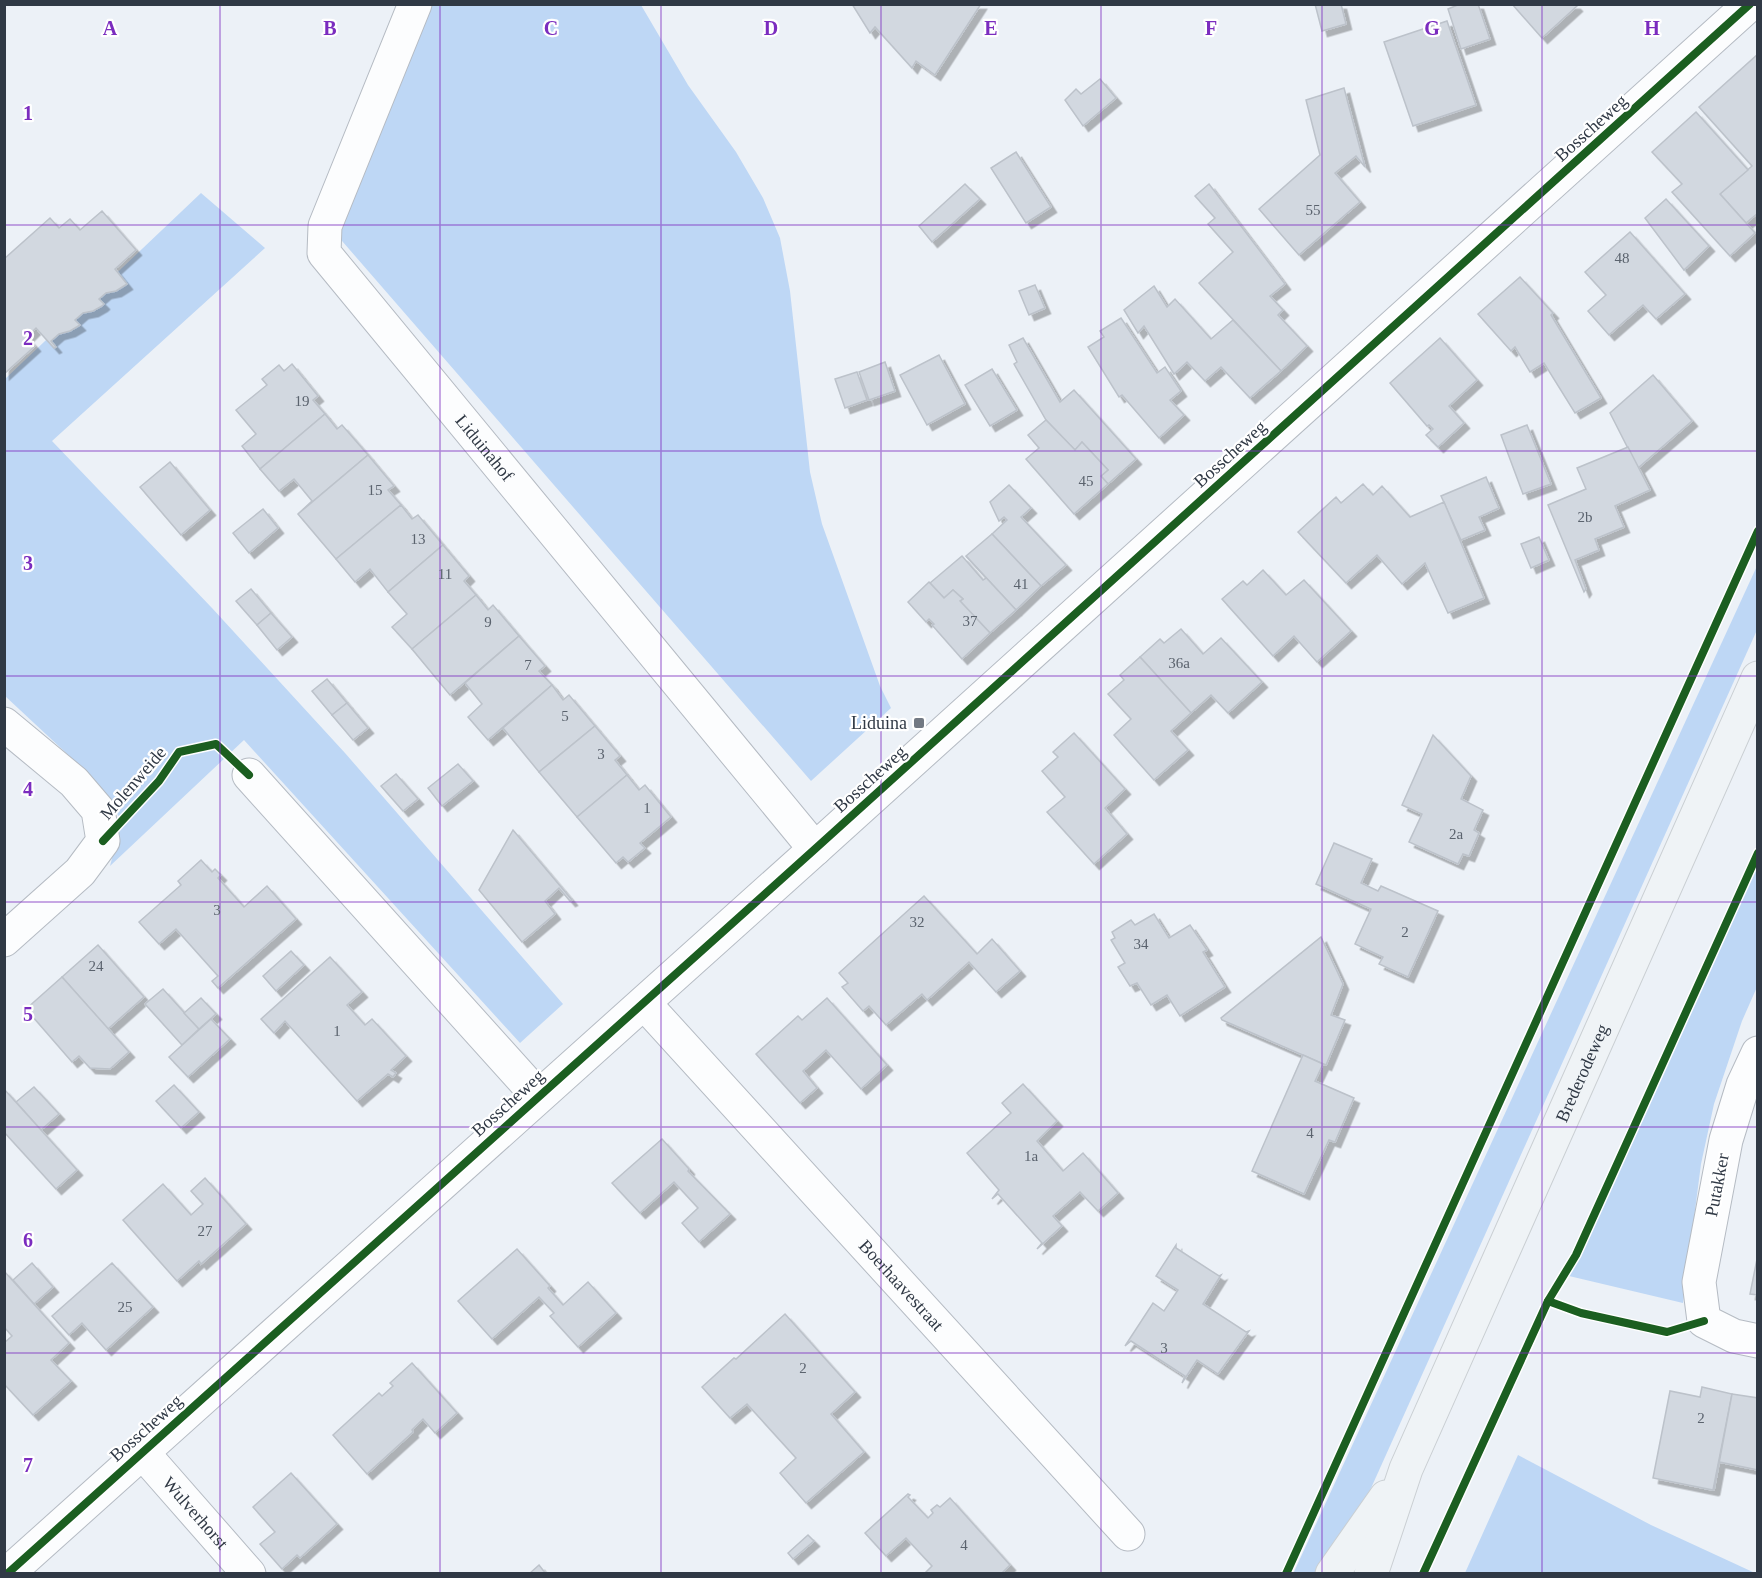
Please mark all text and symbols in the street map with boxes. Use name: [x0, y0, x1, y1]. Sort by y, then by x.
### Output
text: A: [103, 17, 118, 39]
text: B: [323, 17, 337, 39]
text: C: [544, 17, 558, 39]
text: D: [764, 17, 778, 39]
text: E: [984, 17, 998, 39]
text: F: [1205, 17, 1217, 39]
text: G: [1424, 17, 1440, 39]
text: H: [1644, 17, 1660, 39]
street label: Bosscheweg: [1551, 90, 1631, 166]
text: 1: [23, 102, 33, 124]
house number: 55: [1306, 202, 1321, 218]
house number: 48: [1615, 250, 1630, 266]
text: 2: [23, 327, 33, 349]
house number: 19: [295, 393, 310, 409]
street label: Liduinahof: [451, 411, 518, 485]
street label: Bosscheweg: [1190, 416, 1270, 492]
house number: 45: [1079, 473, 1094, 489]
house number: 15: [368, 482, 383, 498]
house number: 2b: [1578, 509, 1593, 525]
house number: 13: [411, 531, 426, 547]
text: 3: [23, 552, 33, 574]
house number: 11: [438, 566, 452, 582]
house number: 41: [1014, 576, 1029, 592]
house number: 37: [963, 613, 978, 629]
house number: 9: [484, 614, 492, 630]
house number: 36a: [1168, 655, 1190, 671]
house number: 7: [524, 657, 532, 673]
house number: 5: [561, 708, 569, 724]
place label: Liduina: [851, 713, 907, 733]
marker: Liduina: [912, 716, 926, 730]
street label: Bosscheweg: [830, 741, 910, 817]
street label: Molenweide: [96, 742, 170, 824]
house number: 3: [597, 746, 605, 762]
text: 4: [23, 778, 33, 800]
house number: 1: [643, 800, 651, 816]
house number: 2a: [1449, 826, 1463, 842]
house number: 3: [213, 902, 221, 918]
house number: 32: [910, 914, 925, 930]
house number: 2: [1401, 924, 1409, 940]
house number: 34: [1134, 936, 1149, 952]
house number: 24: [89, 958, 104, 974]
text: 5: [23, 1003, 33, 1025]
street label: Brederodeweg: [1552, 1021, 1613, 1125]
house number: 1: [333, 1023, 341, 1039]
street label: Bosscheweg: [468, 1065, 548, 1141]
house number: 4: [1306, 1125, 1314, 1141]
house number: 1a: [1024, 1148, 1038, 1164]
street label: Putakker: [1701, 1152, 1733, 1218]
house number: 27: [198, 1223, 213, 1239]
text: 6: [23, 1229, 33, 1251]
street label: Boerhaavestraat: [855, 1236, 948, 1335]
house number: 25: [118, 1299, 133, 1315]
house number: 3: [1160, 1340, 1168, 1356]
house number: 2: [799, 1360, 807, 1376]
street label: Bosscheweg: [106, 1390, 186, 1466]
house number: 2: [1697, 1410, 1705, 1426]
text: 7: [23, 1454, 33, 1476]
street label: Wulverhorst: [158, 1473, 232, 1553]
house number: 4: [960, 1537, 968, 1553]

